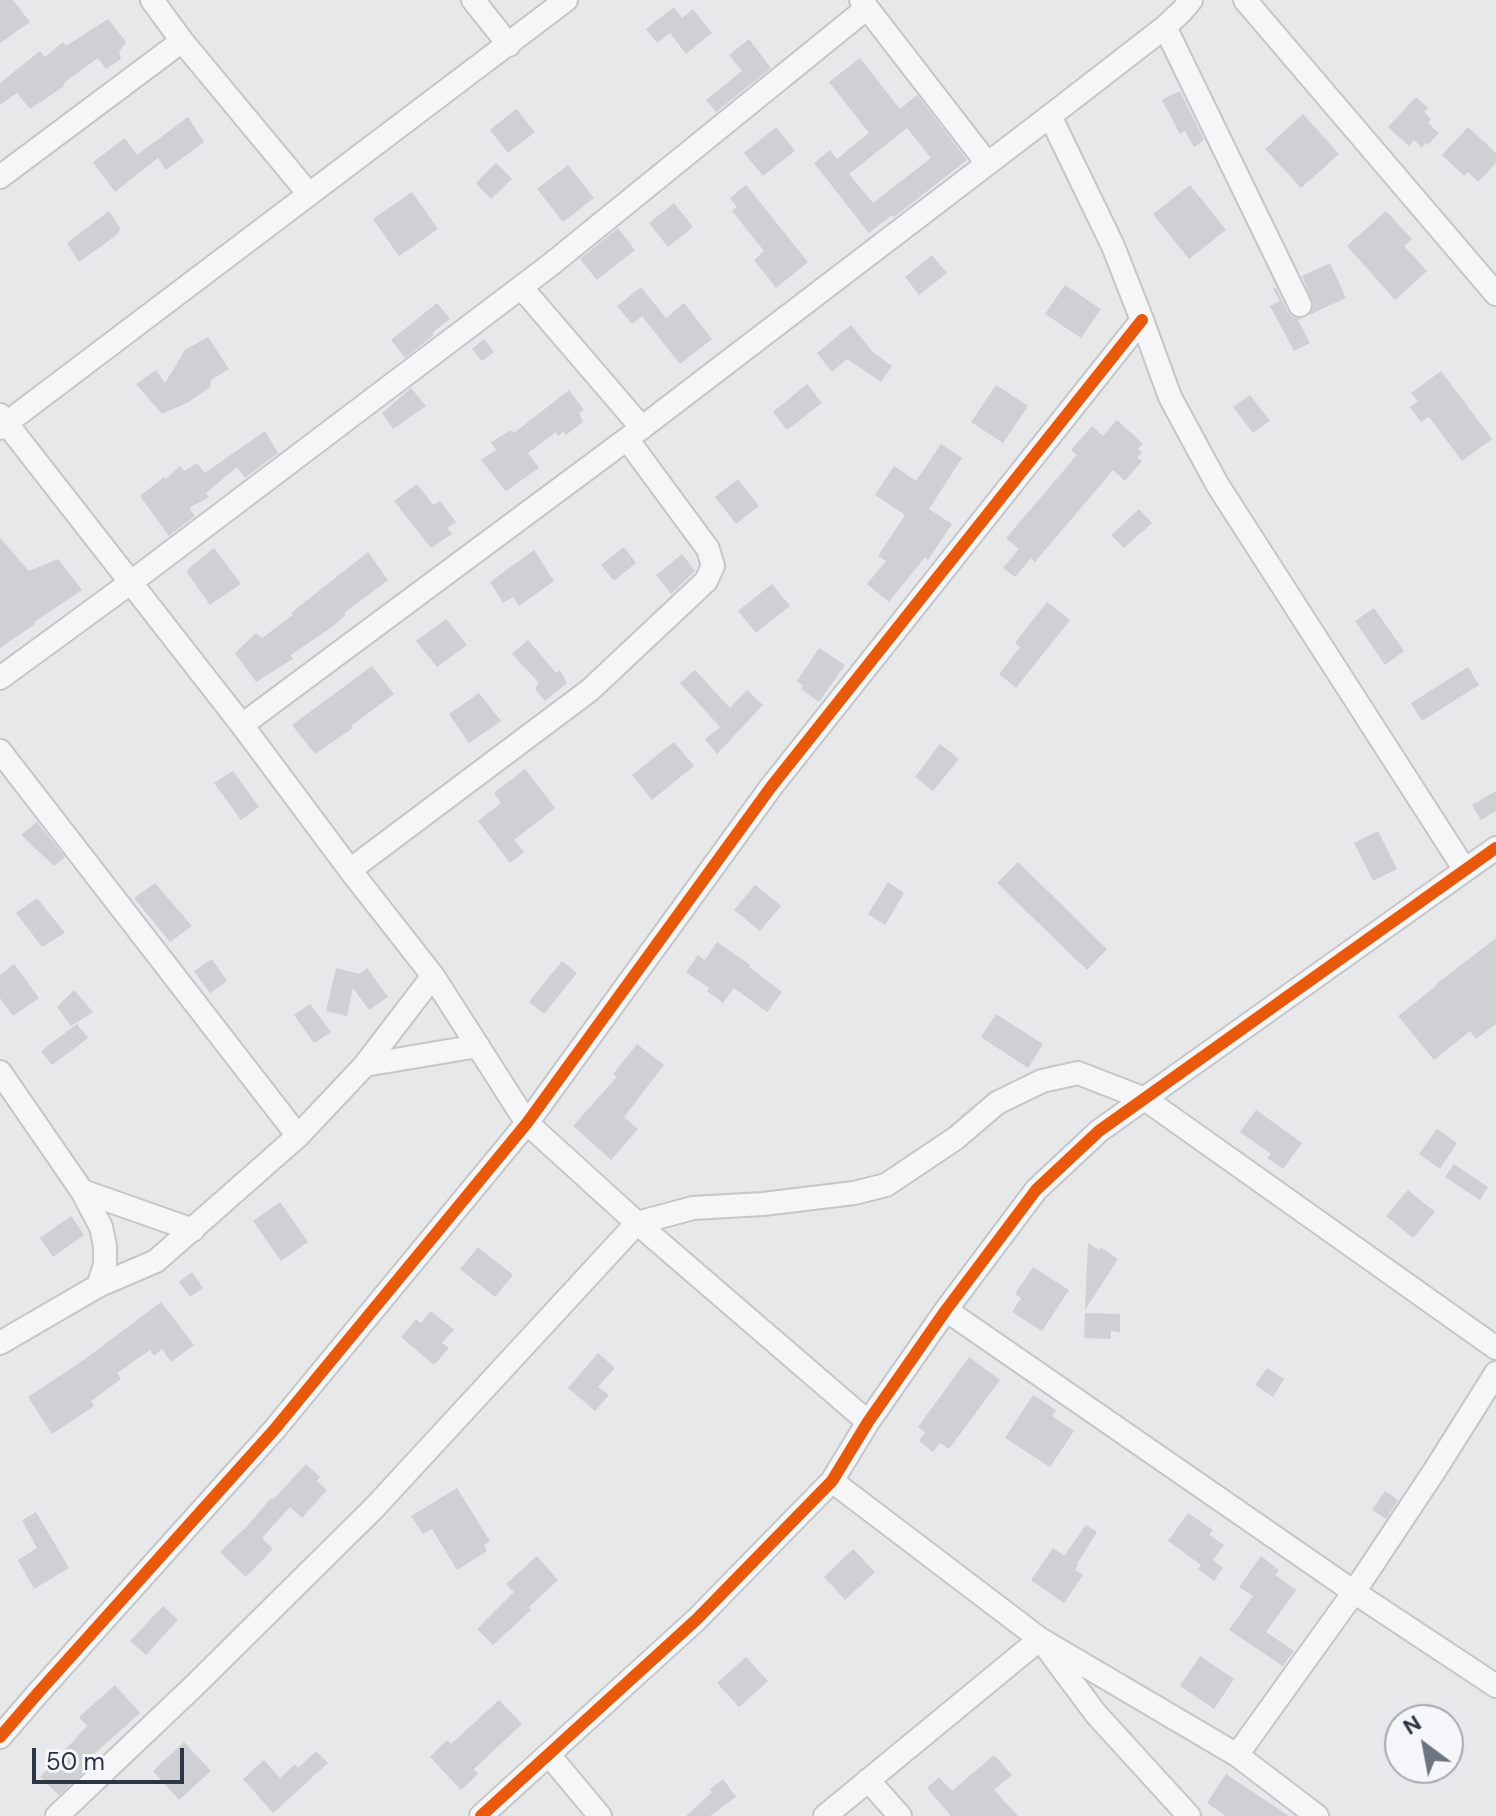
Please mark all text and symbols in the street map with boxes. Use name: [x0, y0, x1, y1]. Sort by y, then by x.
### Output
north arrow: [1384, 1704, 1464, 1784]
text: N: [1398, 1708, 1427, 1741]
scale bar: [36, 1732, 188, 1782]
text: 50 m: [46, 1746, 105, 1777]

